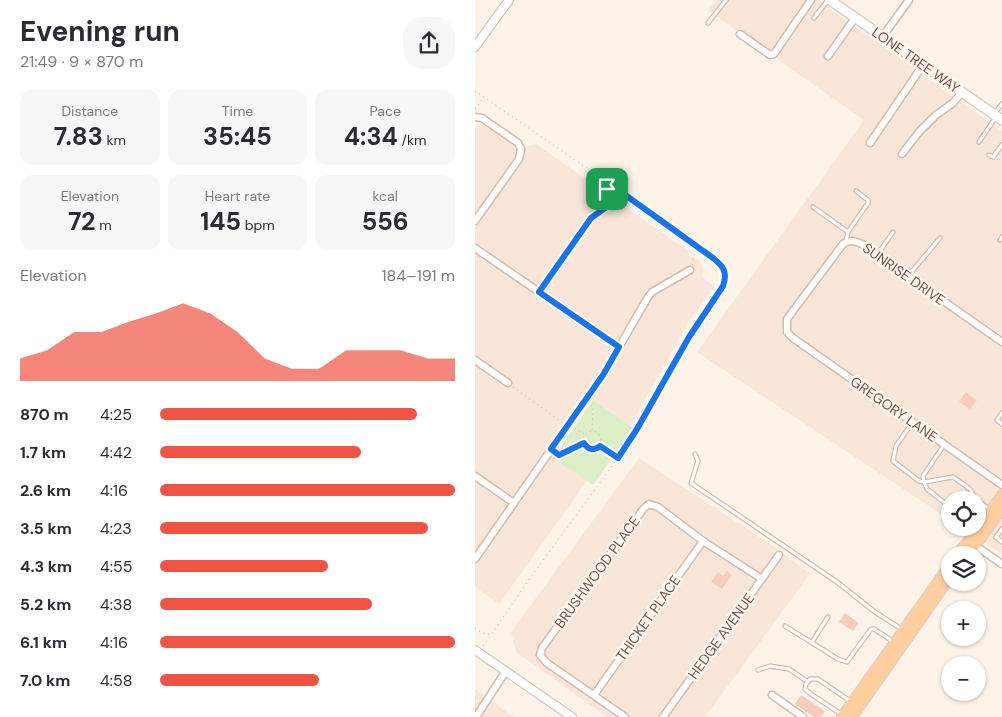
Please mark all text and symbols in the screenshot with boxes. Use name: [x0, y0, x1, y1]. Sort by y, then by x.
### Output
text: Evening run: [20, 13, 180, 50]
button: share: [403, 17, 455, 69]
street label: LONE TREE WAY: [869, 23, 963, 97]
text: 21:49 · 9 × 870 m: [20, 51, 143, 72]
text: Distance: [61, 102, 118, 120]
text: Time: [222, 102, 253, 120]
text: Pace: [369, 102, 401, 120]
text: 7.83: [54, 120, 103, 153]
text: 35:45: [203, 120, 272, 153]
text: 4:34: [344, 120, 398, 153]
text: km: [103, 131, 126, 149]
text: /km: [398, 131, 427, 149]
pin: [586, 168, 628, 210]
icon: arrive: [593, 175, 621, 203]
text: Elevation: [61, 187, 119, 205]
text: Heart rate: [205, 187, 270, 205]
text: kcal: [373, 187, 398, 205]
text: 72: [68, 205, 96, 238]
text: 145: [200, 205, 241, 238]
text: 556: [362, 205, 409, 238]
text: m: [96, 216, 112, 234]
text: bpm: [241, 216, 275, 234]
street label: SUNRISE DRIVE: [859, 239, 949, 309]
text: Elevation: [20, 265, 87, 286]
text: 184–191 m: [382, 265, 455, 286]
street label: GREGORY LANE: [847, 372, 941, 446]
text: 870 m: [20, 404, 69, 425]
text: 4:25: [100, 404, 132, 425]
text: 1.7 km: [20, 442, 66, 463]
text: 4:42: [100, 442, 132, 463]
text: 2.6 km: [20, 480, 71, 501]
text: 4:16: [100, 480, 128, 501]
map controls: [941, 491, 986, 701]
button: locate: [941, 491, 986, 536]
street label: BRUSHWOOD PLACE: [550, 512, 644, 631]
text: 3.5 km: [20, 518, 72, 539]
text: 4:23: [100, 518, 132, 539]
button: layers: [941, 546, 986, 591]
text: 4.3 km: [20, 556, 72, 577]
text: 4:55: [100, 556, 132, 577]
street label: THICKET PLACE: [612, 572, 684, 664]
street label: HEDGE AVENUE: [684, 590, 758, 682]
text: 5.2 km: [20, 594, 71, 615]
text: 4:38: [100, 594, 132, 615]
button: +: [941, 601, 986, 646]
text: 6.1 km: [20, 632, 67, 653]
text: 4:16: [100, 632, 128, 653]
button: −: [941, 656, 986, 701]
text: 7.0 km: [20, 670, 70, 691]
text: 4:58: [100, 670, 132, 691]

